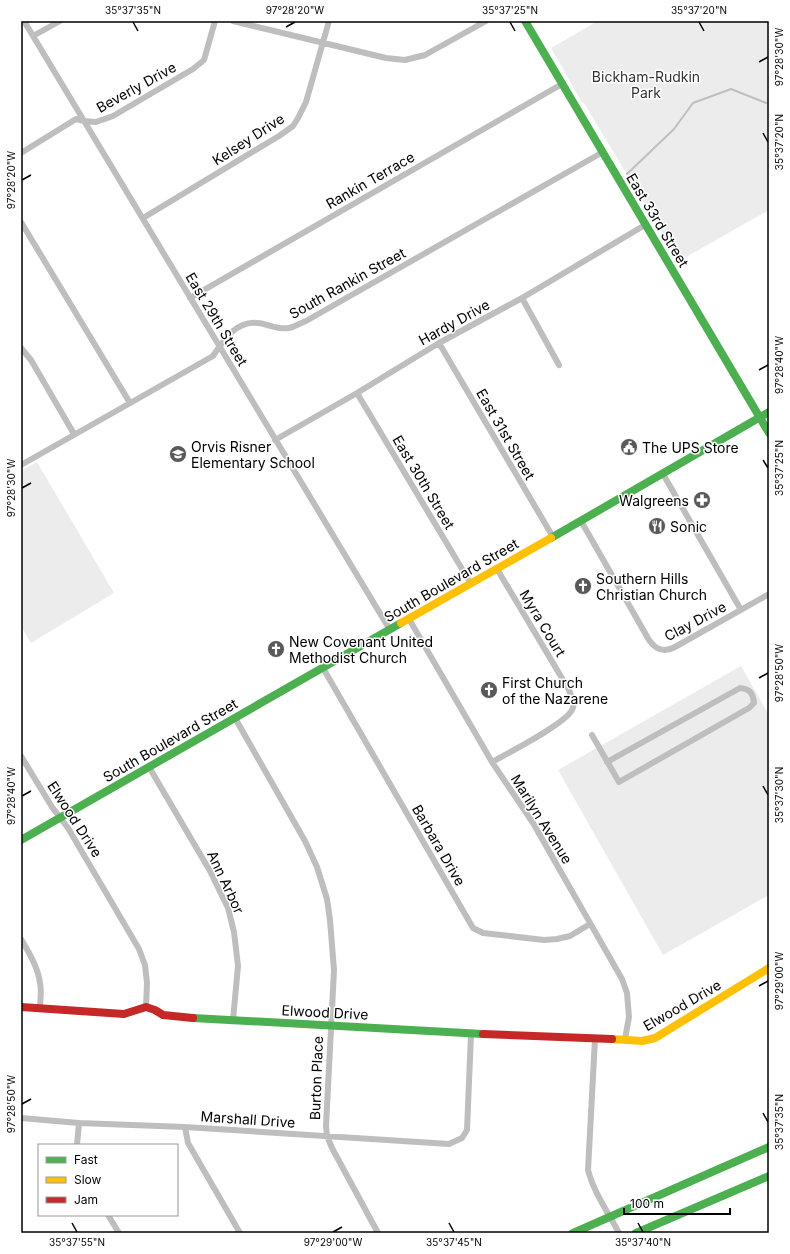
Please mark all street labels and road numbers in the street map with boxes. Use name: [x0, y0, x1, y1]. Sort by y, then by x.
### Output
street label: Beverly Drive: [93, 58, 179, 116]
street label: Kelsey Drive: [209, 109, 287, 169]
street label: Rankin Terrace: [323, 148, 417, 212]
street label: East 33rd Street: [623, 170, 693, 270]
street label: South Rankin Street: [286, 244, 408, 322]
street label: East 29th Street: [182, 269, 252, 369]
street label: Hardy Drive: [416, 296, 492, 348]
street label: East 31st Street: [473, 386, 539, 483]
street label: East 30th Street: [389, 432, 459, 532]
street label: South Boulevard Street: [381, 534, 522, 625]
street label: Myra Court: [516, 587, 570, 660]
street label: Clay Drive: [661, 598, 729, 644]
street label: South Boulevard Street: [100, 694, 241, 785]
street label: Marilyn Avenue: [508, 771, 576, 867]
street label: Elwood Drive: [44, 778, 106, 860]
street label: Barbara Drive: [409, 801, 469, 889]
street label: Ann Arbor: [204, 848, 248, 916]
street label: Elwood Drive: [640, 976, 724, 1034]
street label: Elwood Drive: [281, 1001, 369, 1023]
street label: Burton Place: [306, 1036, 326, 1120]
street label: Marshall Drive: [200, 1107, 296, 1131]

